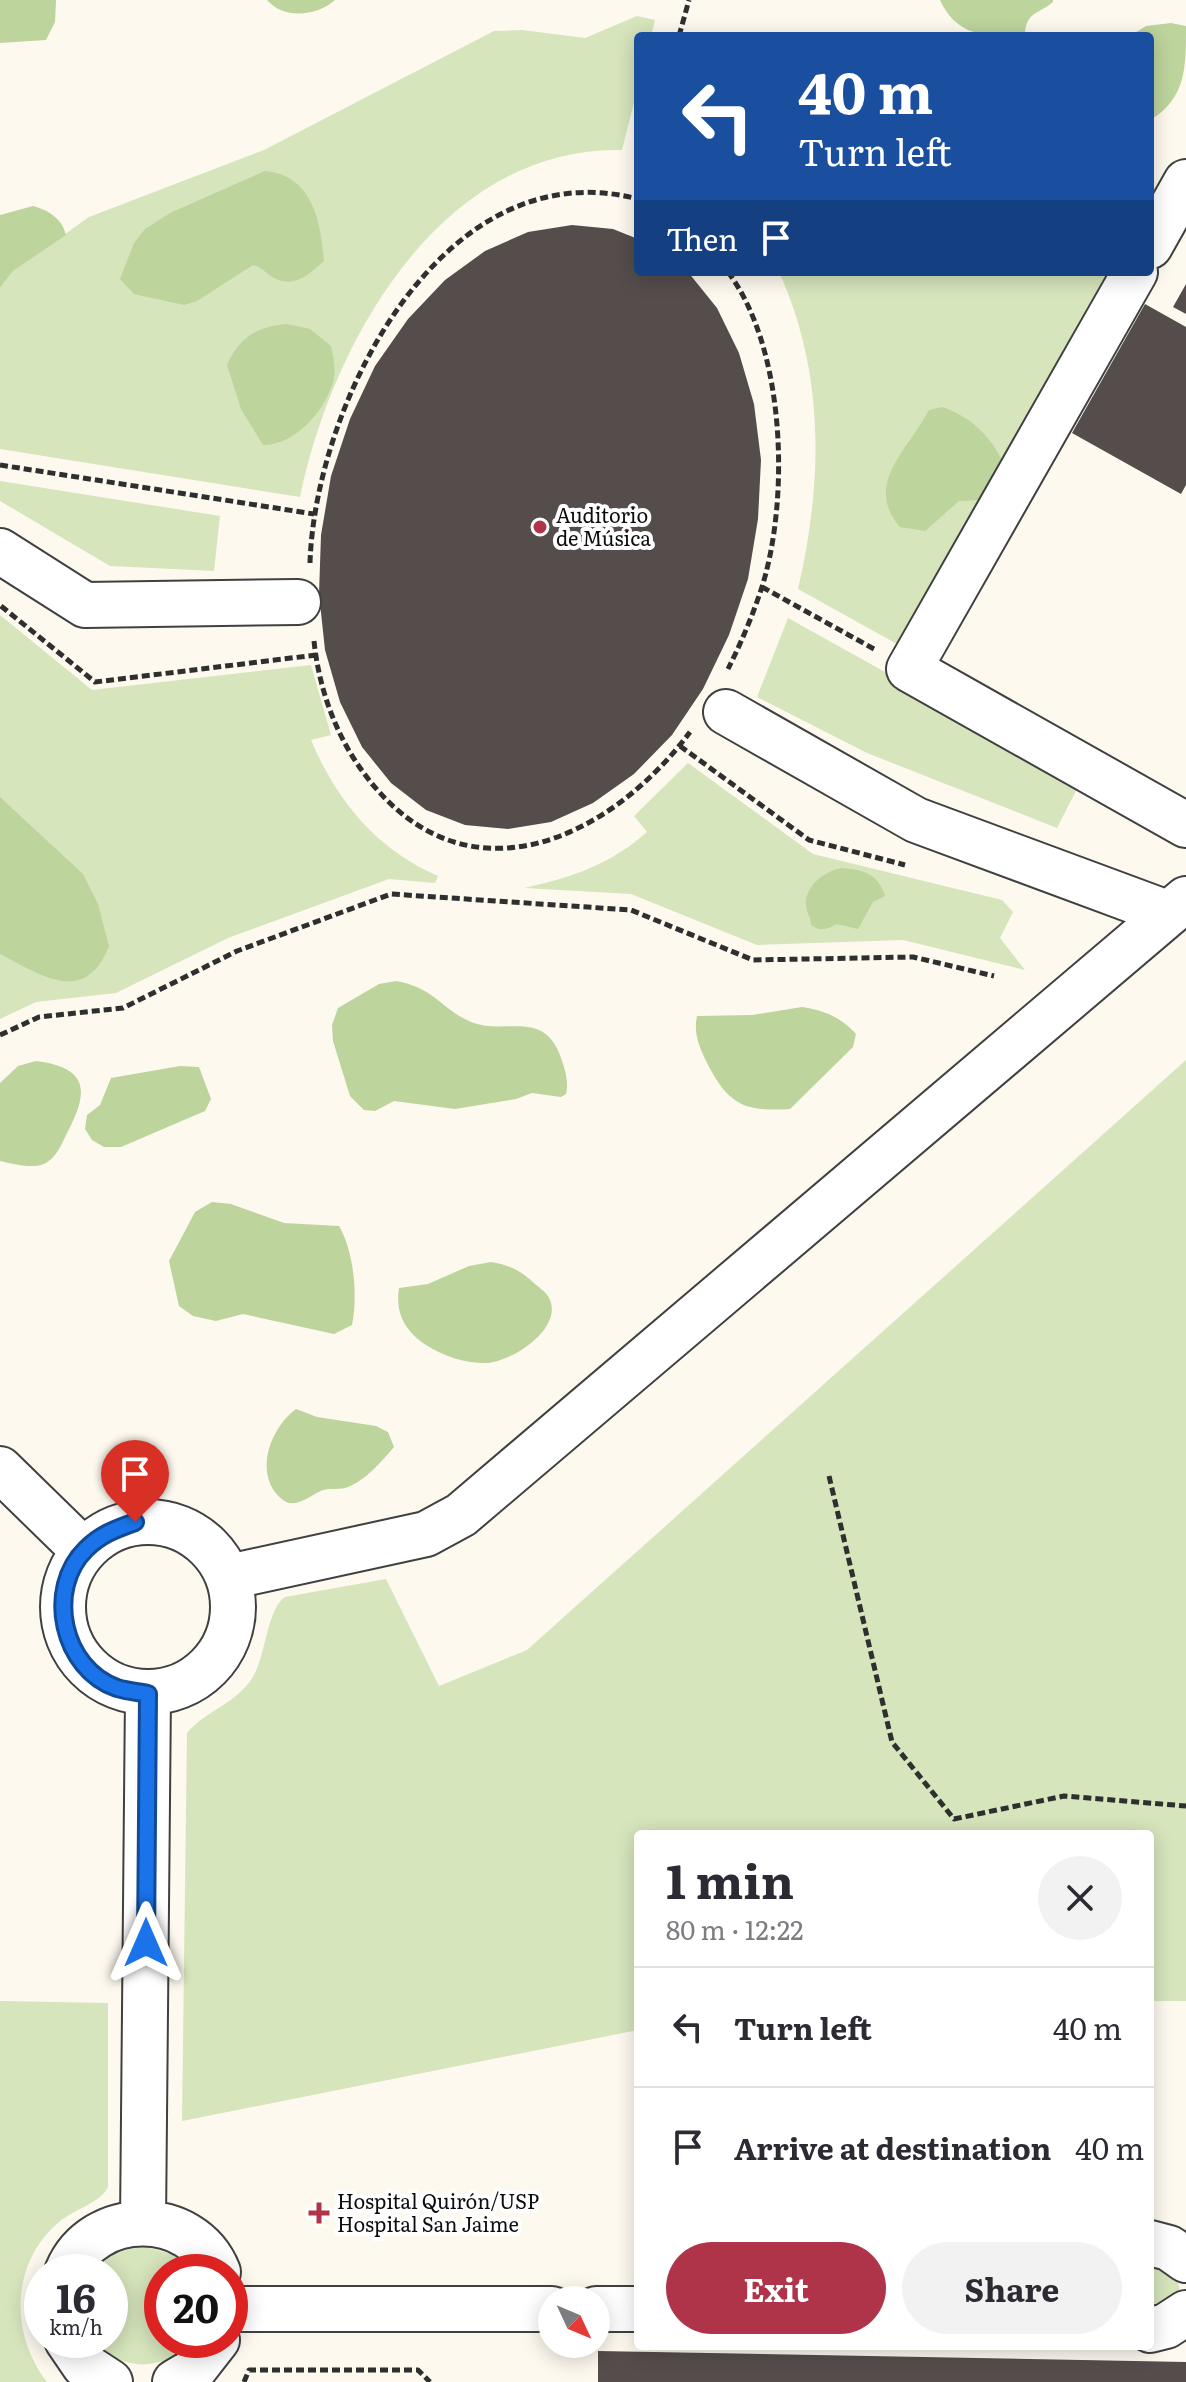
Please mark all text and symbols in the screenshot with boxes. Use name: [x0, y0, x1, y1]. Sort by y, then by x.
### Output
text: 40 m: [798, 48, 933, 131]
icon: left: [666, 64, 770, 168]
text: Turn left: [798, 124, 952, 177]
text: Then: [666, 216, 738, 260]
icon: arrive: [754, 216, 798, 260]
place label: Auditorio de Música: [556, 499, 651, 552]
marker: Auditorio de Música: [531, 518, 549, 536]
pin: [101, 1440, 169, 1522]
icon: arrive: [113, 1452, 157, 1496]
text: 1 min: [666, 1843, 794, 1914]
button: close: [1038, 1856, 1122, 1940]
position arrow: [104, 1901, 188, 1985]
text: 80 m · 12:22: [666, 1909, 803, 1948]
icon: left: [666, 2005, 710, 2049]
text: Turn left: [734, 2005, 872, 2049]
text: 40 m: [1053, 2005, 1122, 2049]
icon: arrive: [666, 2125, 710, 2169]
text: Arrive at destination: [734, 2125, 1051, 2169]
text: 40 m: [1075, 2125, 1144, 2169]
place label: Hospital Quirón/USP Hospital San Jaime: [337, 2185, 539, 2238]
marker: Hospital Quirón/USP Hospital San Jaime: [308, 2202, 330, 2224]
button: Exit: [666, 2242, 886, 2334]
button: Share: [902, 2242, 1122, 2334]
speed limit sign: 20: [144, 2254, 248, 2358]
text: 16: [56, 2266, 96, 2325]
north arrow: [538, 2286, 610, 2358]
map controls: [538, 2286, 610, 2358]
text: km/h: [49, 2311, 103, 2341]

